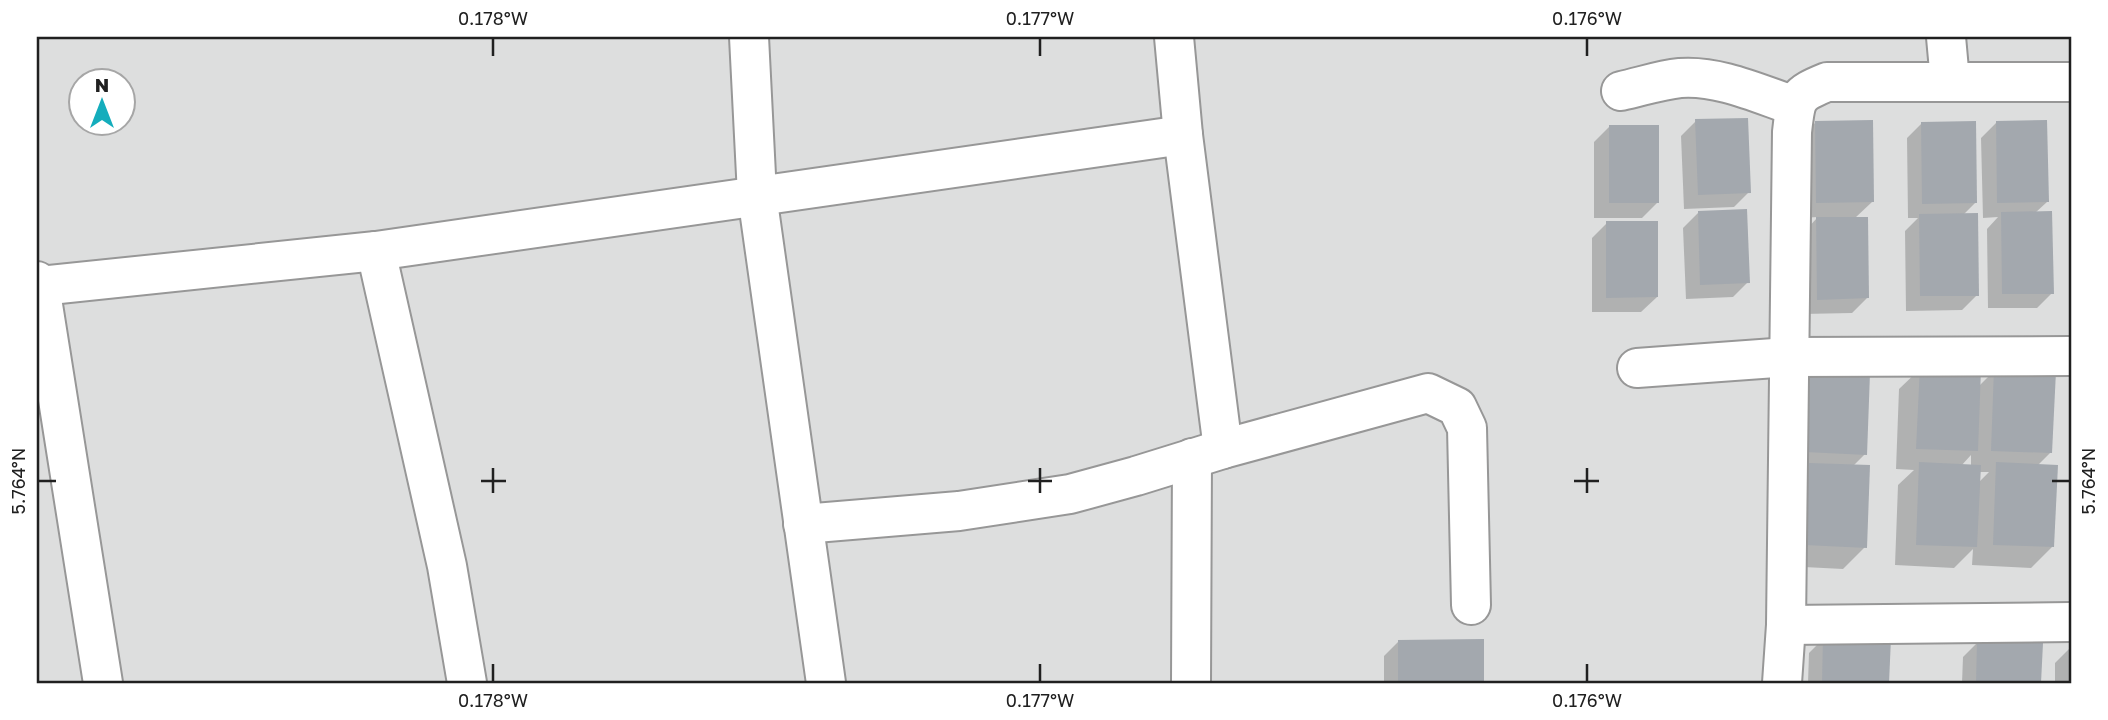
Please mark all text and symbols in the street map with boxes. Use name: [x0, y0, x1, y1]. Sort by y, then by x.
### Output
text: 0.178°W: [458, 7, 528, 29]
text: 0.177°W: [1006, 7, 1074, 29]
text: 0.176°W: [1552, 7, 1622, 29]
north arrow: [66, 66, 136, 136]
text: N: [95, 73, 109, 96]
text: 5.764°N: [7, 447, 29, 515]
text: 5.764°N: [2077, 447, 2099, 515]
text: 0.178°W: [458, 689, 528, 711]
text: 0.177°W: [1006, 689, 1074, 711]
text: 0.176°W: [1552, 689, 1622, 711]

